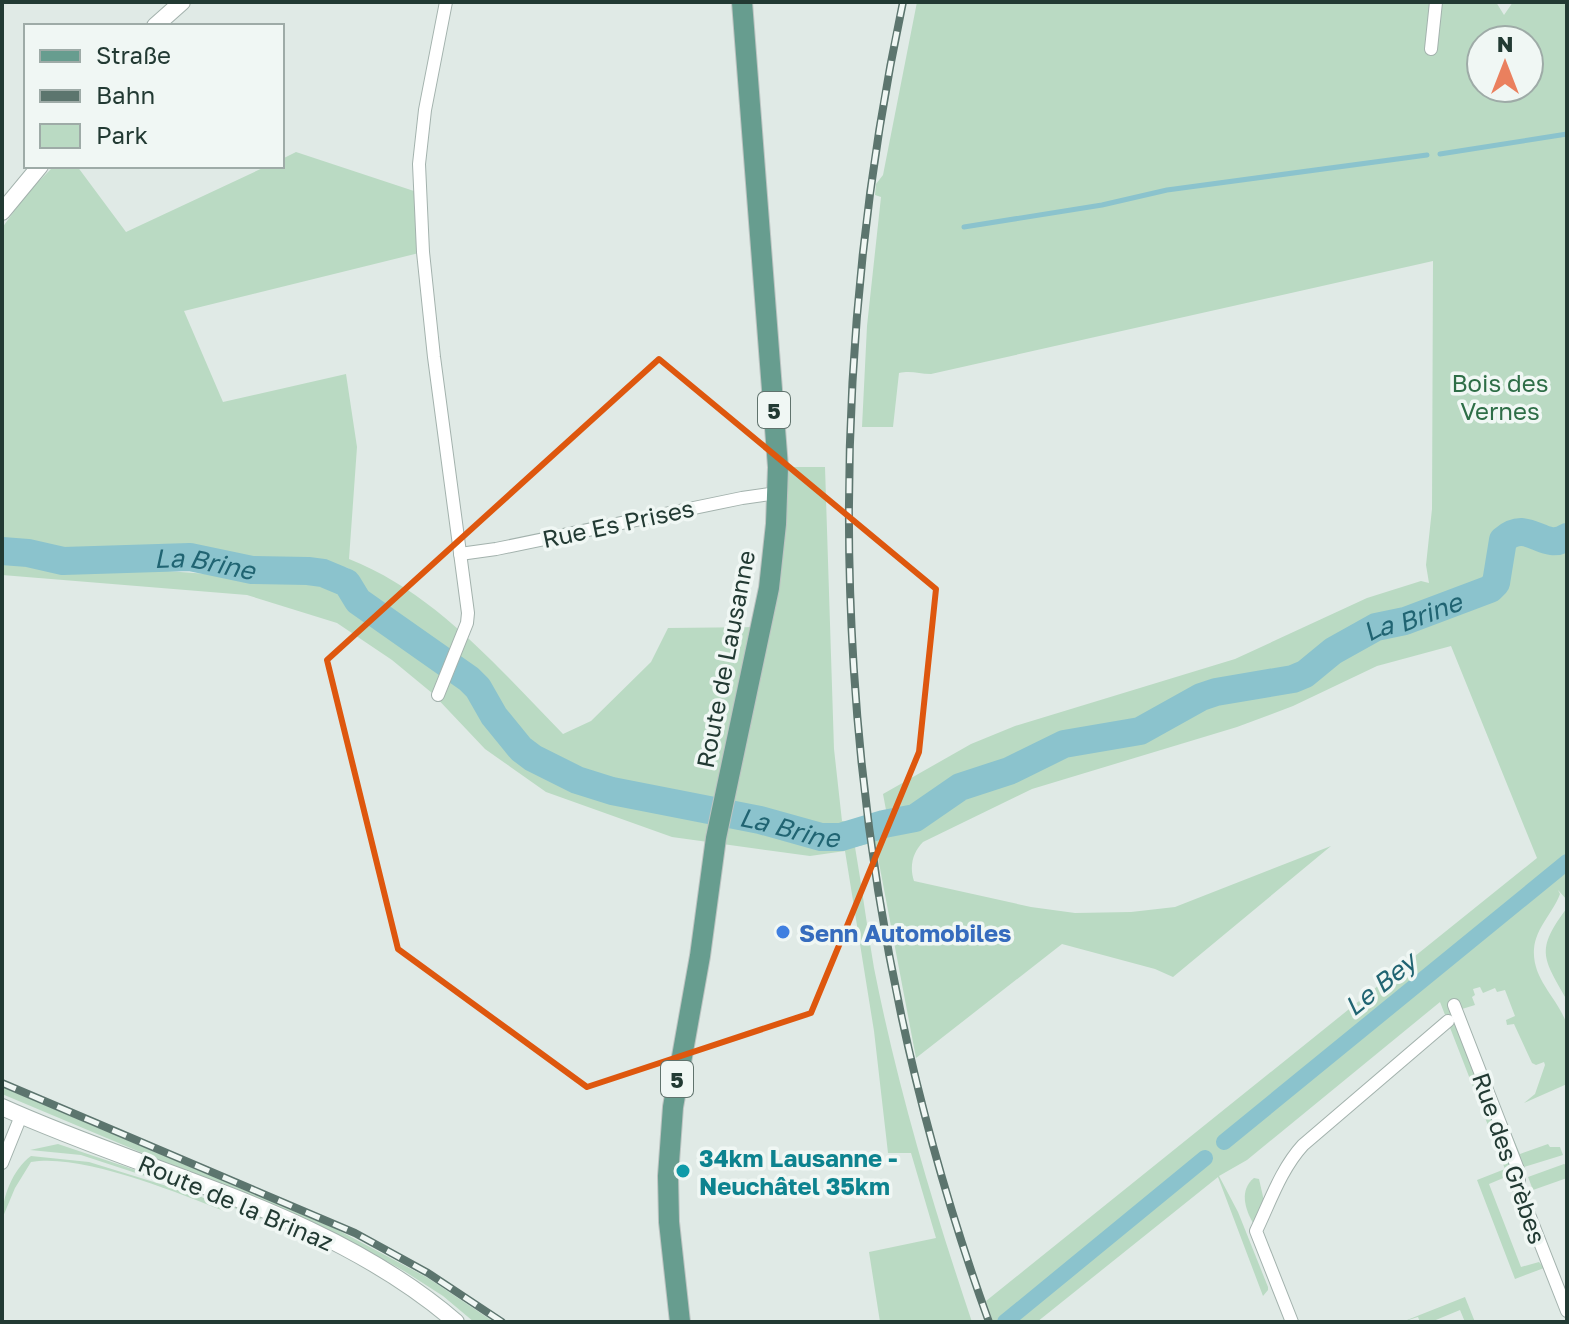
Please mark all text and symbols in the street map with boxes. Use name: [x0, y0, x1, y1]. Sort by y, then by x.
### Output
legend: [24, 24, 284, 168]
north arrow: [1465, 24, 1545, 104]
text: N: [1497, 30, 1513, 57]
text: Straße: [96, 40, 171, 69]
text: Bahn: [96, 80, 155, 109]
text: Park: [96, 120, 148, 149]
park label: Bois des Vernes: [1451, 368, 1549, 425]
road number: 5: [758, 392, 790, 428]
street label: Rue Es Prises: [539, 493, 697, 553]
water label: La Brine: [154, 541, 260, 586]
street label: Route de Lausanne: [690, 548, 760, 770]
water label: La Brine: [1357, 585, 1468, 647]
water label: La Brine: [737, 801, 841, 853]
place label: Senn Automobiles: [799, 918, 1012, 947]
marker: Senn Automobiles: [774, 923, 792, 941]
water label: Le Bey: [1338, 944, 1425, 1022]
road number: 5: [661, 1061, 693, 1097]
street label: Rue des Grèbes: [1467, 1069, 1553, 1247]
place label: 34km Lausanne - Neuchâtel 35km: [699, 1143, 897, 1200]
street label: Route de la Brinaz: [134, 1148, 338, 1256]
marker: 34km Lausanne - Neuchâtel 35km: [674, 1162, 692, 1180]

